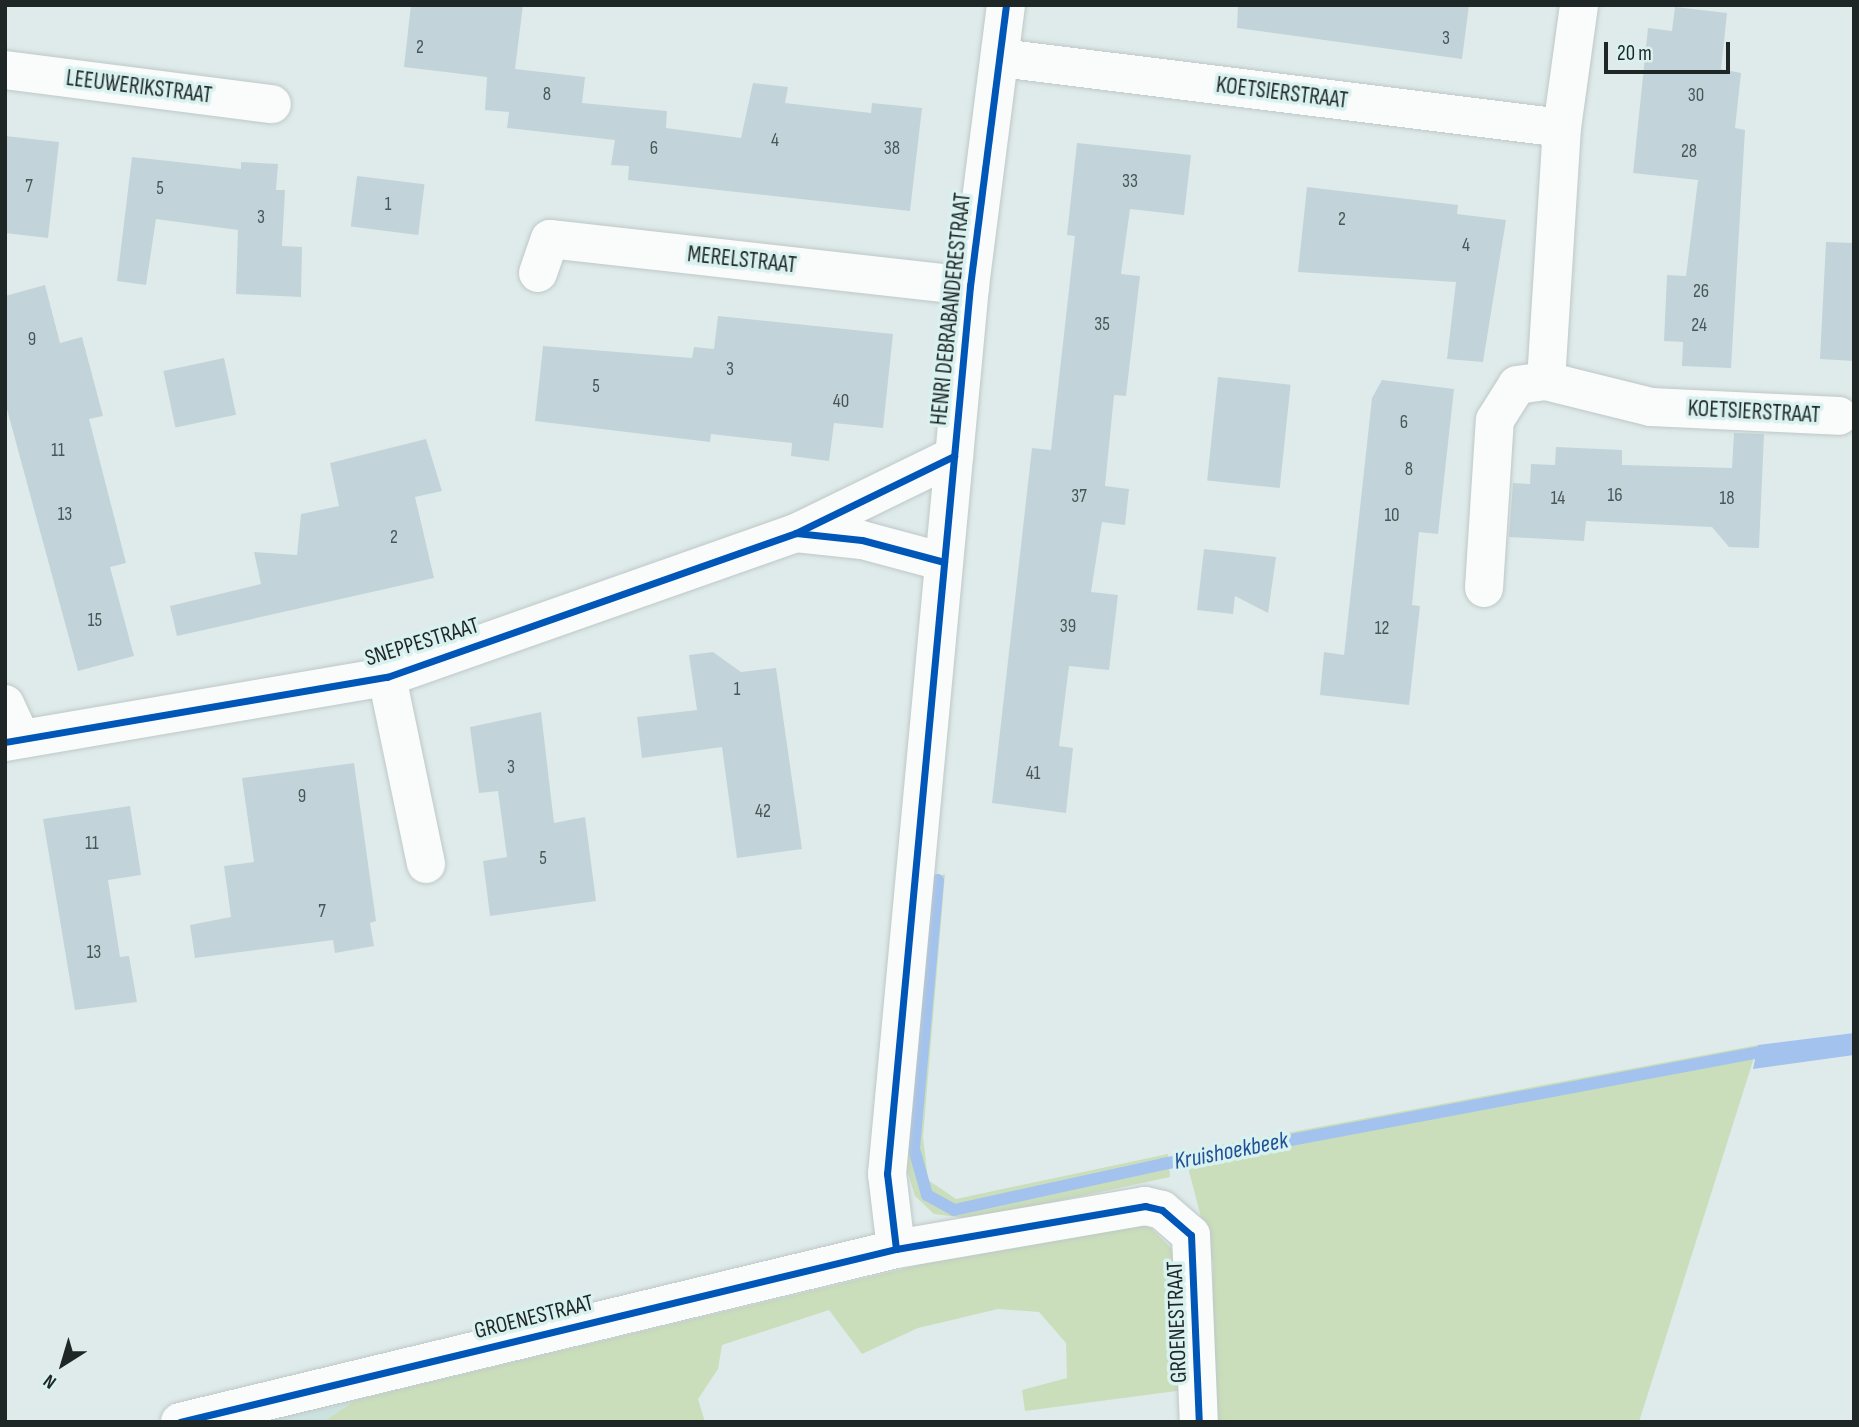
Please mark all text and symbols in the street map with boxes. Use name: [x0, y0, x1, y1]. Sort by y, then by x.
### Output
house number: 3: [1442, 28, 1450, 50]
scale bar: [1607, 28, 1733, 72]
house number: 2: [416, 37, 424, 59]
text: 20 m: [1617, 41, 1652, 66]
street label: LEEUWERIKSTRAAT: [64, 64, 214, 110]
street label: KOETSIERSTRAAT: [1215, 71, 1349, 115]
house number: 8: [543, 84, 551, 106]
house number: 30: [1688, 85, 1704, 107]
house number: 4: [771, 130, 779, 152]
house number: 6: [650, 138, 658, 160]
house number: 38: [884, 138, 900, 160]
house number: 28: [1681, 141, 1697, 163]
house number: 33: [1122, 171, 1138, 193]
house number: 7: [25, 176, 33, 198]
house number: 5: [156, 178, 164, 200]
street label: HENRI DEBRABANDERESTRAAT: [925, 191, 977, 427]
house number: 1: [385, 194, 391, 216]
house number: 3: [257, 207, 265, 229]
house number: 2: [1338, 209, 1346, 231]
house number: 4: [1462, 235, 1470, 257]
street label: MERELSTRAAT: [686, 241, 798, 279]
house number: 26: [1693, 281, 1709, 303]
house number: 35: [1094, 314, 1110, 336]
house number: 24: [1691, 315, 1707, 337]
house number: 9: [28, 329, 36, 351]
house number: 3: [726, 359, 734, 381]
house number: 5: [592, 376, 600, 398]
house number: 40: [833, 391, 849, 413]
street label: KOETSIERSTRAAT: [1687, 395, 1821, 429]
house number: 6: [1400, 412, 1408, 434]
house number: 11: [51, 440, 65, 462]
house number: 8: [1405, 459, 1413, 481]
house number: 16: [1608, 485, 1622, 507]
house number: 37: [1071, 486, 1087, 508]
house number: 14: [1551, 488, 1565, 510]
house number: 18: [1720, 488, 1734, 510]
house number: 13: [58, 504, 72, 526]
house number: 10: [1384, 505, 1400, 527]
house number: 2: [390, 527, 398, 549]
house number: 15: [88, 610, 102, 632]
street label: SNEPPESTRAAT: [362, 612, 482, 672]
house number: 39: [1060, 616, 1076, 638]
house number: 12: [1375, 618, 1389, 640]
house number: 1: [734, 679, 740, 701]
house number: 3: [507, 757, 515, 779]
house number: 41: [1026, 763, 1040, 785]
house number: 9: [298, 786, 306, 808]
house number: 42: [755, 801, 771, 823]
house number: 11: [85, 833, 99, 855]
house number: 5: [539, 848, 547, 870]
house number: 7: [318, 901, 326, 923]
house number: 13: [87, 942, 101, 964]
water label: Kruishoekbeek: [1172, 1126, 1290, 1176]
street label: GROENESTRAAT: [1161, 1261, 1193, 1383]
street label: GROENESTRAAT: [472, 1289, 596, 1345]
north arrow: [28, 1329, 98, 1399]
text: N: [39, 1369, 61, 1393]

